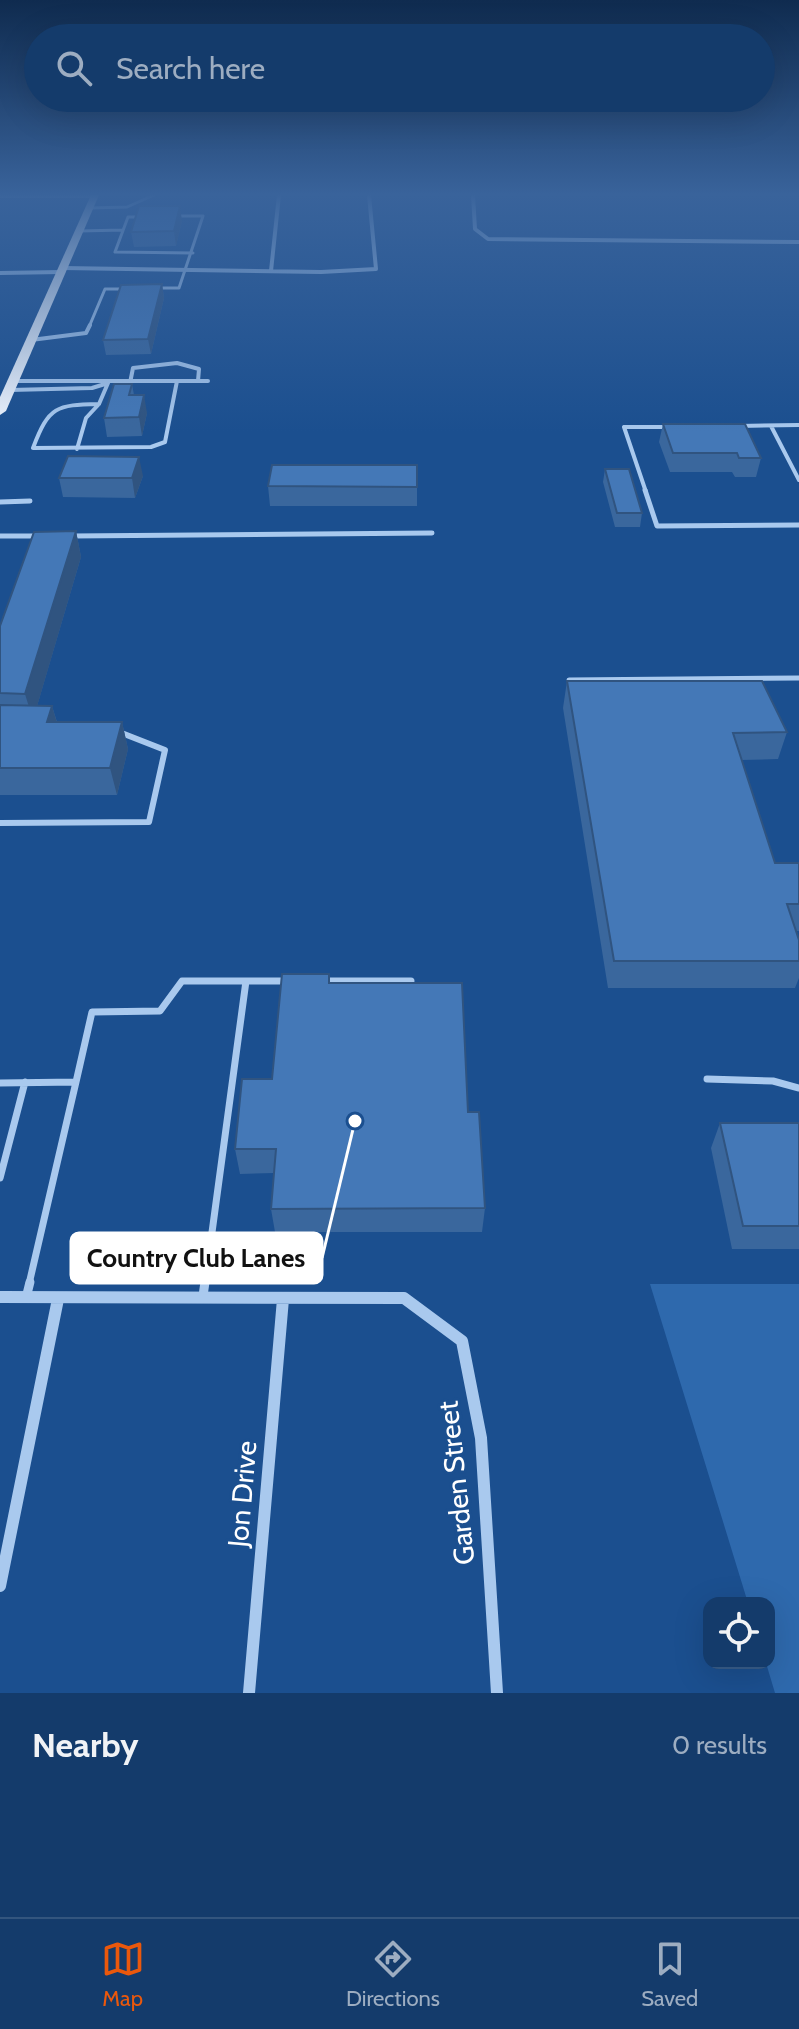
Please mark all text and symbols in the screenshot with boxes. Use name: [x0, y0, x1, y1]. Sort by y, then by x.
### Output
search box: [24, 24, 775, 112]
icon: search: [52, 46, 96, 90]
text: Search here: [116, 50, 265, 87]
callout: Country Club Lanes: [71, 1233, 322, 1283]
text: Country Club Lanes: [87, 1242, 305, 1274]
street label: Garden Street: [430, 1399, 482, 1567]
street label: Jon Drive: [220, 1439, 264, 1550]
map controls: [703, 1597, 775, 1669]
button: locate: [703, 1597, 775, 1669]
text: Nearby: [32, 1724, 139, 1766]
text: 0 results: [672, 1729, 767, 1761]
tab: Map: [101, 1937, 145, 2012]
tab: Directions: [346, 1937, 440, 2012]
tab: Saved: [641, 1937, 698, 2012]

